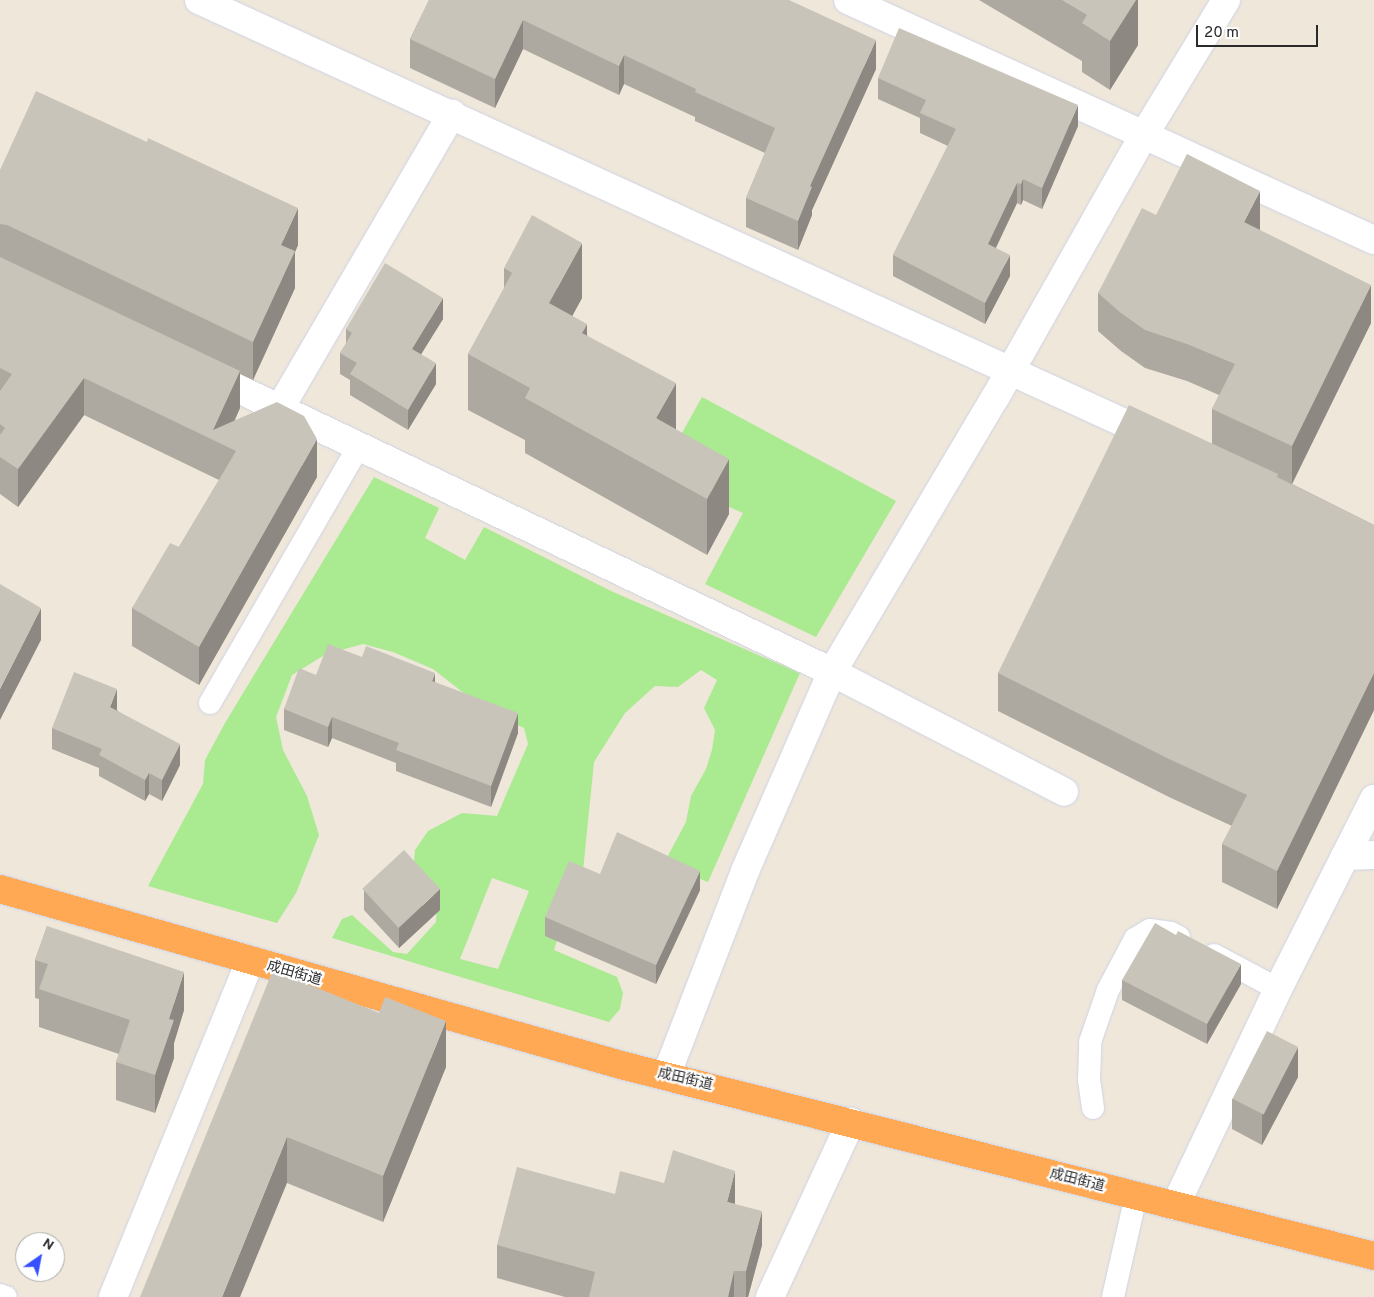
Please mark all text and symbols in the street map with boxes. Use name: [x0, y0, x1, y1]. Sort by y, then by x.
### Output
scale bar: [1199, 15, 1322, 47]
text: 20 m: [1204, 24, 1239, 43]
street label: 成田街道: [265, 958, 323, 990]
street label: 成田街道: [656, 1066, 714, 1094]
street label: 成田街道: [1048, 1166, 1106, 1196]
north arrow: [15, 1232, 65, 1282]
text: N: [39, 1235, 57, 1255]

